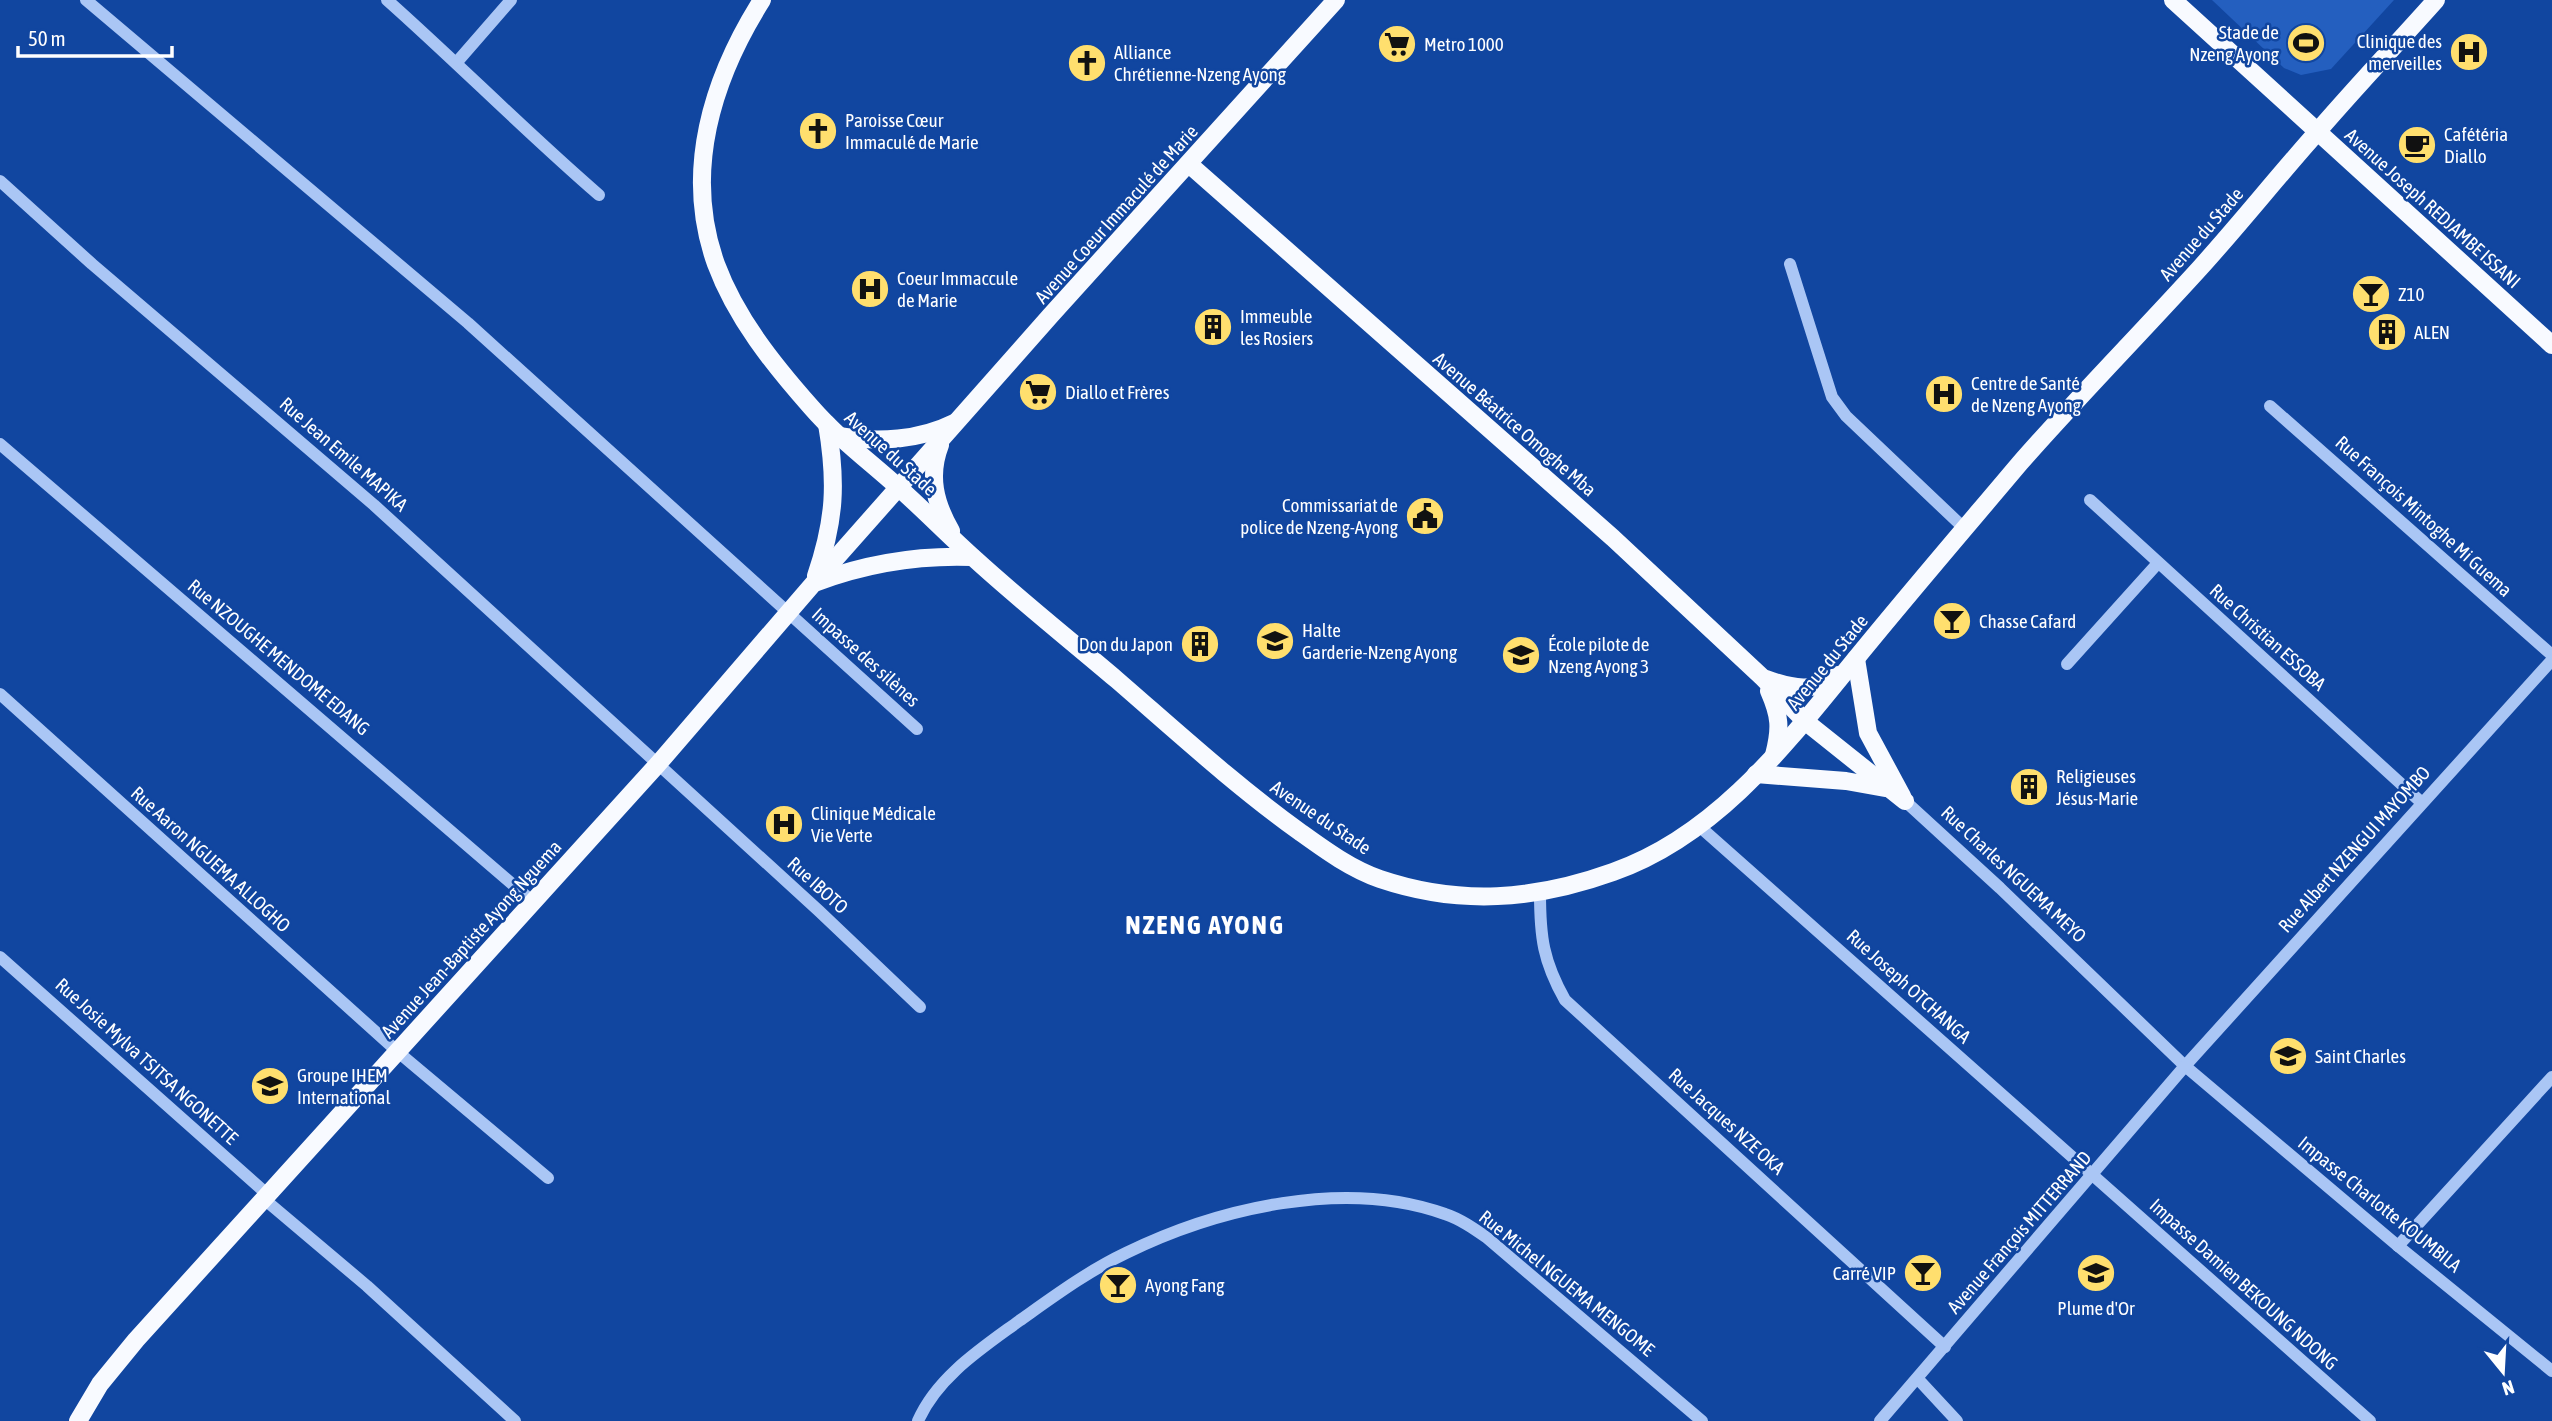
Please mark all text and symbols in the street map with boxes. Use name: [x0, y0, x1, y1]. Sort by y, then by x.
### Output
scale bar: [18, 14, 172, 58]
place label: Stade de Nzeng Ayong: [2189, 21, 2280, 65]
sports icon: Stade de Nzeng Ayong: [2285, 22, 2327, 64]
supermarket icon: Metro 1000: [1376, 23, 1418, 65]
text: 50 m: [28, 26, 66, 50]
place label: Clinique des merveilles: [2357, 30, 2442, 74]
hospital icon: Clinique des merveilles: [2448, 31, 2490, 73]
place label: Metro 1000: [1424, 33, 1504, 55]
place label: Alliance Chrétienne-Nzeng Ayong: [1114, 41, 1287, 85]
church icon: Alliance Chrétienne-Nzeng Ayong: [1066, 42, 1108, 84]
place label: Paroisse Cœur Immaculé de Marie: [845, 109, 979, 153]
church icon: Paroisse Cœur Immaculé de Marie: [797, 110, 839, 152]
street label: Avenue Coeur Immaculé de Marie: [1030, 120, 1202, 308]
place label: Cafétéria Diallo: [2444, 123, 2508, 167]
street label: Avenue Joseph REDJAMBE ISSANI: [2341, 124, 2525, 292]
cafe icon: Cafétéria Diallo: [2396, 124, 2438, 166]
street label: Avenue du Stade: [2155, 183, 2247, 285]
place label: Coeur Immaccule de Marie: [897, 267, 1018, 311]
hospital icon: Coeur Immaccule de Marie: [849, 268, 891, 310]
bar icon: Z10: [2350, 273, 2392, 315]
place label: Z10: [2398, 283, 2424, 305]
place label: Immeuble les Rosiers: [1240, 305, 1314, 349]
building icon: Immeuble les Rosiers: [1192, 306, 1234, 348]
building icon: ALEN: [2366, 311, 2408, 353]
place label: ALEN: [2414, 321, 2450, 343]
street label: Avenue Béatrice Omoghe Mba: [1429, 347, 1601, 501]
supermarket icon: Diallo et Frères: [1017, 371, 1059, 413]
place label: Centre de Santé de Nzeng Ayong: [1971, 372, 2082, 416]
hospital icon: Centre de Santé de Nzeng Ayong: [1923, 373, 1965, 415]
place label: Diallo et Frères: [1065, 381, 1170, 403]
street label: Rue Jean Emile MAPIKA: [276, 392, 413, 516]
street label: Avenue du Stade: [841, 406, 941, 500]
street label: Rue François Mintoghe Mi Guema: [2331, 431, 2517, 601]
place label: Commissariat de police de Nzeng-Ayong: [1240, 494, 1399, 538]
public building icon: Commissariat de police de Nzeng-Ayong: [1404, 495, 1446, 537]
street label: Rue NZOUGHE MENDOME EDANG: [184, 575, 374, 739]
street label: Rue Christian ESSOBA: [2206, 579, 2331, 695]
bar icon: Chasse Cafard: [1931, 600, 1973, 642]
street label: Impasse des silènes: [808, 603, 924, 711]
street label: Avenue du Stade: [1782, 610, 1872, 714]
place label: Chasse Cafard: [1979, 610, 2076, 632]
place label: Halte Garderie-Nzeng Ayong: [1302, 619, 1458, 663]
school or university icon: Halte Garderie-Nzeng Ayong: [1254, 620, 1296, 662]
building icon: Don du Japon: [1179, 623, 1221, 665]
place label: Don du Japon: [1079, 633, 1173, 655]
place label: École pilote de Nzeng Ayong 3: [1548, 633, 1649, 677]
school or university icon: École pilote de Nzeng Ayong 3: [1500, 634, 1542, 676]
street label: Rue Albert NZENGUI MAYOMBO: [2274, 761, 2434, 937]
place label: Religieuses Jésus-Marie: [2056, 765, 2138, 809]
building icon: Religieuses Jésus-Marie: [2008, 766, 2050, 808]
street label: Avenue du Stade: [1267, 775, 1375, 859]
street label: Rue Aaron NGUEMA ALLOGHO: [127, 782, 295, 936]
street label: Rue Charles NGUEMA MEYO: [1937, 801, 2091, 947]
place label: Clinique Médicale Vie Verte: [811, 802, 936, 846]
hospital icon: Clinique Médicale Vie Verte: [763, 803, 805, 845]
street label: Avenue Jean-Baptiste Ayong Nguema: [376, 836, 566, 1042]
street label: Rue IBOTO: [783, 852, 853, 918]
district label: NZENG AYONG: [1125, 910, 1285, 940]
street label: Rue Joseph OTCHANGA: [1842, 925, 1976, 1048]
street label: Rue Josie Mylva TSITSA NGONETTE: [51, 973, 243, 1149]
school or university icon: Saint Charles: [2267, 1035, 2309, 1077]
place label: Saint Charles: [2315, 1045, 2406, 1067]
street label: Rue Jacques NZE OKA: [1665, 1063, 1790, 1179]
place label: Groupe IHEM International: [297, 1064, 390, 1108]
school or university icon: Groupe IHEM International: [249, 1065, 291, 1107]
street label: Impasse Charlotte KOUMBILA: [2294, 1131, 2466, 1277]
street label: Avenue François MITTERRAND: [1942, 1146, 2096, 1318]
street label: Impasse Damien BEKOUNG NDONG: [2146, 1194, 2342, 1374]
street label: Rue Michel NGUEMA MENGOME: [1475, 1206, 1659, 1360]
bar icon: Carré VIP: [1902, 1252, 1944, 1294]
school or university icon: Plume d'Or: [2075, 1252, 2117, 1294]
place label: Carré VIP: [1833, 1262, 1896, 1284]
bar icon: Ayong Fang: [1097, 1264, 1139, 1306]
place label: Ayong Fang: [1145, 1274, 1225, 1296]
place label: Plume d'Or: [2057, 1297, 2135, 1319]
north arrow: [2468, 1337, 2538, 1407]
text: N: [2500, 1376, 2517, 1400]

